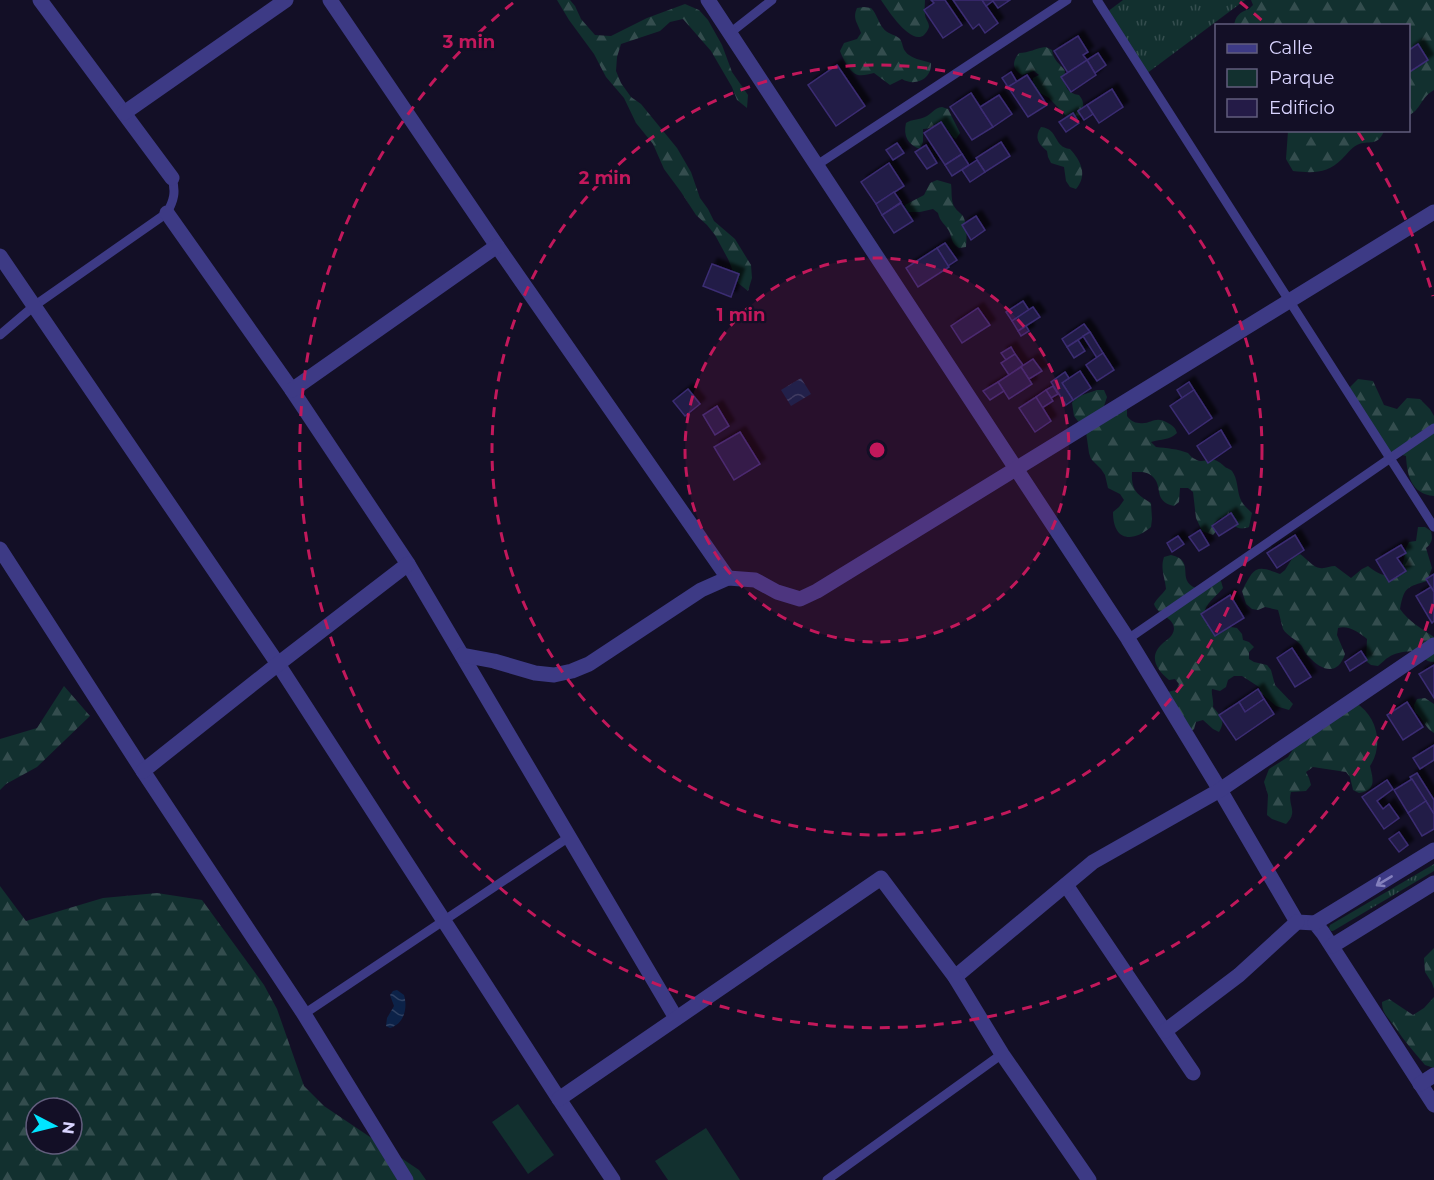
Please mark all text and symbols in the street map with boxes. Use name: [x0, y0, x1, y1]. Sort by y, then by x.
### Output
legend: [1215, 24, 1410, 132]
text: 3 min: [442, 31, 495, 53]
text: Calle: [1269, 37, 1313, 59]
text: Parque: [1269, 67, 1335, 89]
text: Edificio: [1269, 97, 1335, 119]
text: 2 min: [579, 167, 631, 189]
text: 1 min: [717, 304, 765, 326]
centre of rings: [867, 440, 887, 460]
one-way arrow: [1376, 875, 1393, 887]
north arrow: [24, 1096, 84, 1156]
text: N: [58, 1120, 79, 1135]

